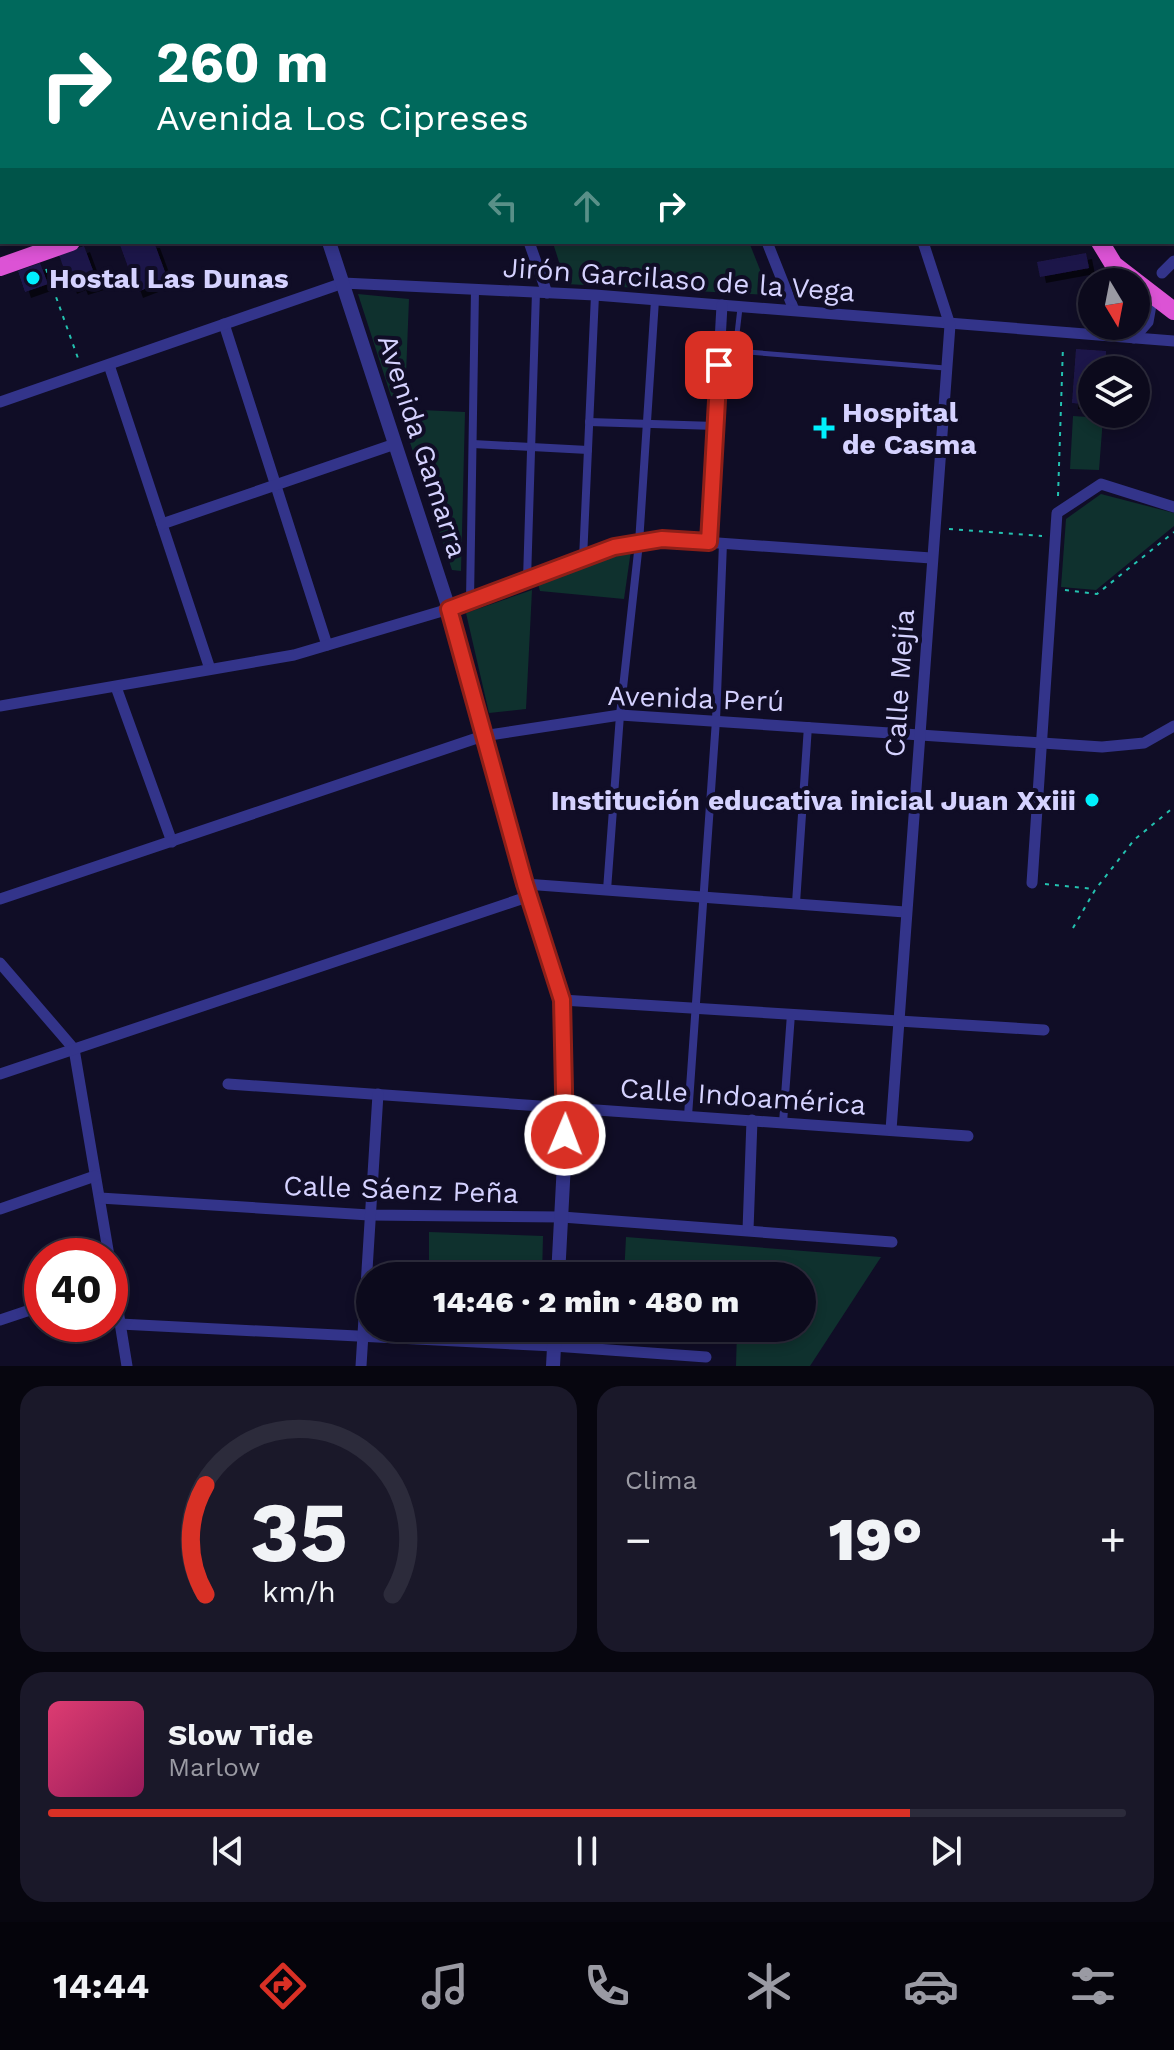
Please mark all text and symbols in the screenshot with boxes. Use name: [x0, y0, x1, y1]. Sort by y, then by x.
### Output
text: 260 m: [156, 30, 329, 96]
icon: right: [24, 32, 128, 136]
text: Avenida Los Cipreses: [156, 97, 529, 139]
icon: left: [481, 184, 525, 228]
icon: ahead: [565, 184, 609, 228]
icon: right: [649, 184, 693, 228]
street label: Jirón Garcilaso de la Vega: [502, 251, 856, 308]
place label: Hostal Las Dunas: [49, 262, 289, 295]
north arrow: [1078, 268, 1150, 340]
map controls: [1078, 268, 1150, 428]
marker: Hostal Las Dunas: [24, 269, 42, 287]
street label: Avenida Gamarra: [371, 331, 474, 562]
pin: [685, 331, 753, 399]
icon: arrive: [697, 343, 741, 387]
button: layers: [1078, 356, 1150, 428]
place label: Hospital de Casma: [842, 396, 977, 461]
marker: Hospital de Casma: [813, 417, 835, 439]
street label: Calle Mejía: [878, 608, 921, 758]
street label: Avenida Perú: [607, 679, 785, 718]
place label: Institución educativa inicial Juan Xxiii: [551, 784, 1076, 817]
marker: Institución educativa inicial Juan Xxiii: [1083, 791, 1101, 809]
street label: Calle Indoamérica: [619, 1071, 867, 1122]
position arrow: [523, 1093, 607, 1177]
street label: Calle Sáenz Peña: [283, 1169, 519, 1210]
speed limit sign: 40: [24, 1238, 128, 1342]
text: 14:46 · 2 min · 480 m: [433, 1284, 739, 1319]
text: Clima: [625, 1465, 697, 1495]
text: 35: [250, 1484, 347, 1581]
text: 19°: [828, 1504, 923, 1575]
text: −: [625, 1514, 652, 1566]
text: +: [1099, 1514, 1126, 1566]
text: km/h: [262, 1575, 335, 1609]
text: Slow Tide: [168, 1717, 313, 1752]
text: Marlow: [168, 1752, 260, 1782]
icon: previous: [206, 1829, 250, 1873]
icon: pause: [565, 1829, 609, 1873]
icon: next: [924, 1829, 968, 1873]
icon: directions: [255, 1958, 311, 2014]
icon: music: [417, 1958, 473, 2014]
icon: phone: [579, 1958, 635, 2014]
icon: climate: [741, 1958, 797, 2014]
icon: car: [903, 1958, 959, 2014]
icon: filters: [1065, 1958, 1121, 2014]
text: 14:44: [53, 1965, 149, 2007]

